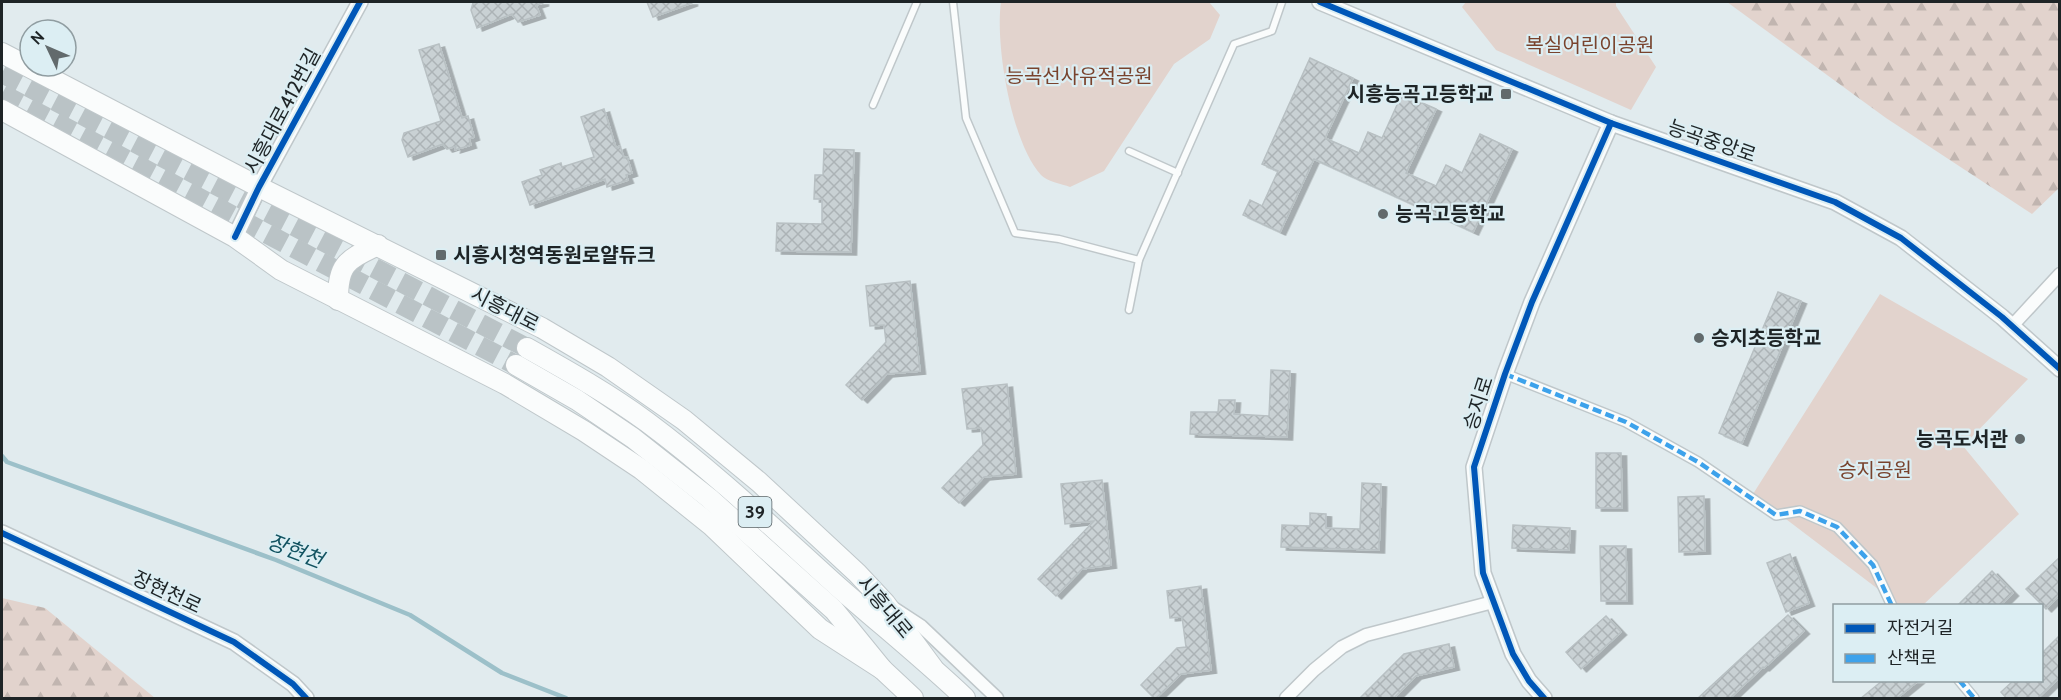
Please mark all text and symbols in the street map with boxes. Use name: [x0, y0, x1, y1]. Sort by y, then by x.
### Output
north arrow: [18, 18, 78, 78]
text: N: [27, 27, 48, 49]
park label: 복실어린이공원: [1526, 33, 1654, 57]
street label: 시흥대로412번길: [239, 44, 325, 178]
park label: 능곡선사유적공원: [1005, 64, 1153, 88]
place label: 시흥능곡고등학교: [1347, 82, 1494, 106]
marker: 시흥능곡고등학교: [1499, 87, 1513, 101]
street label: 능곡중앙로: [1665, 115, 1759, 167]
place label: 능곡고등학교: [1395, 202, 1505, 226]
marker: 능곡고등학교: [1376, 207, 1390, 221]
place label: 시흥시청역동원로얄듀크: [453, 243, 655, 267]
marker: 시흥시청역동원로얄듀크: [434, 248, 448, 262]
street label: 시흥대로: [467, 282, 543, 336]
place label: 승지초등학교: [1711, 326, 1821, 350]
marker: 승지초등학교: [1692, 331, 1706, 345]
street label: 승지로: [1458, 373, 1498, 433]
place label: 능곡도서관: [1916, 427, 2009, 451]
marker: 능곡도서관: [2013, 432, 2027, 446]
park label: 승지공원: [1838, 458, 1912, 482]
road number: 39: [738, 497, 771, 527]
water label: 장현천: [264, 528, 329, 574]
street label: 장현천로: [129, 566, 205, 618]
street label: 시흥대로: [852, 571, 918, 643]
legend: [1833, 604, 2043, 682]
text: 자전거길: [1887, 617, 1953, 639]
text: 산책로: [1887, 647, 1937, 669]

